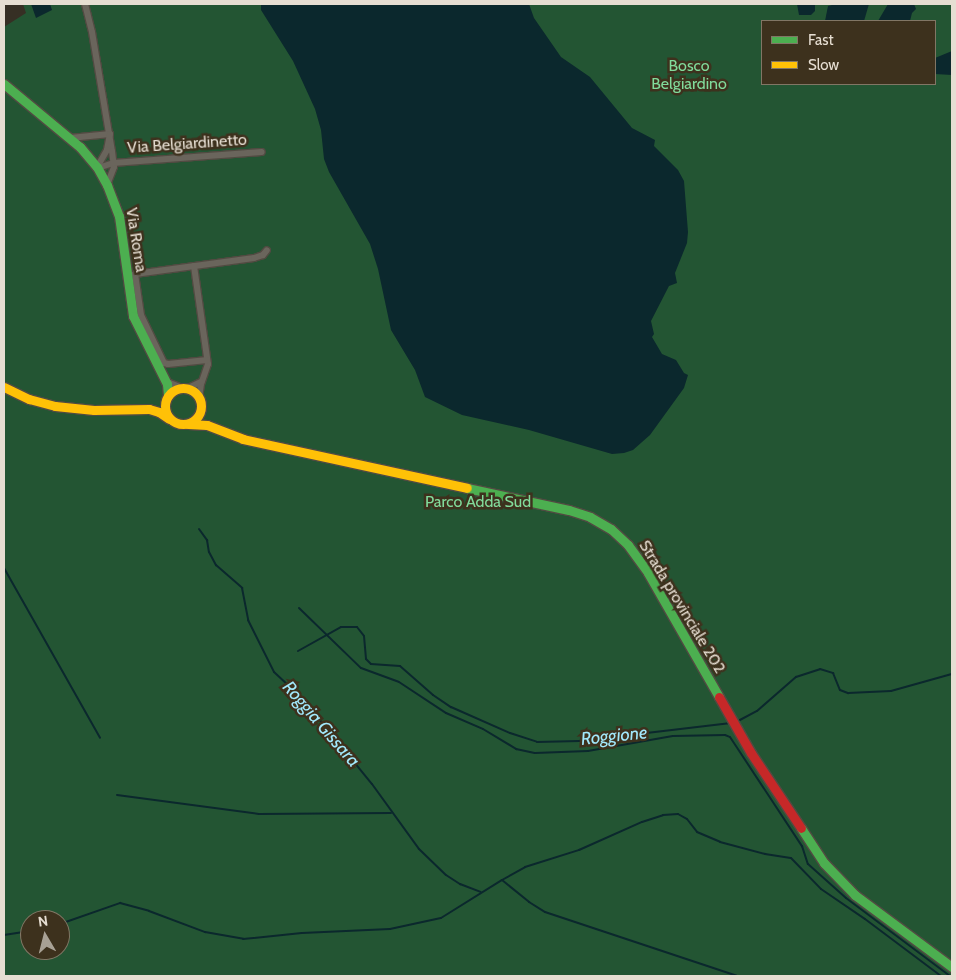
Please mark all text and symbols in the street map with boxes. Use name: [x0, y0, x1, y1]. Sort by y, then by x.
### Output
legend: [761, 20, 936, 85]
text: Fast: [808, 31, 833, 49]
park label: Bosco Belgiardino: [651, 56, 727, 94]
text: Slow: [808, 56, 839, 74]
street label: Via Belgiardinetto: [127, 130, 247, 158]
street label: Via Roma: [121, 206, 151, 274]
park label: Parco Adda Sud: [425, 492, 531, 512]
street label: Strada provinciale 202: [635, 537, 729, 677]
water label: Roggia Gissara: [278, 677, 364, 771]
water label: Roggione: [580, 722, 648, 750]
north arrow: [20, 910, 70, 960]
text: N: [37, 912, 49, 931]

